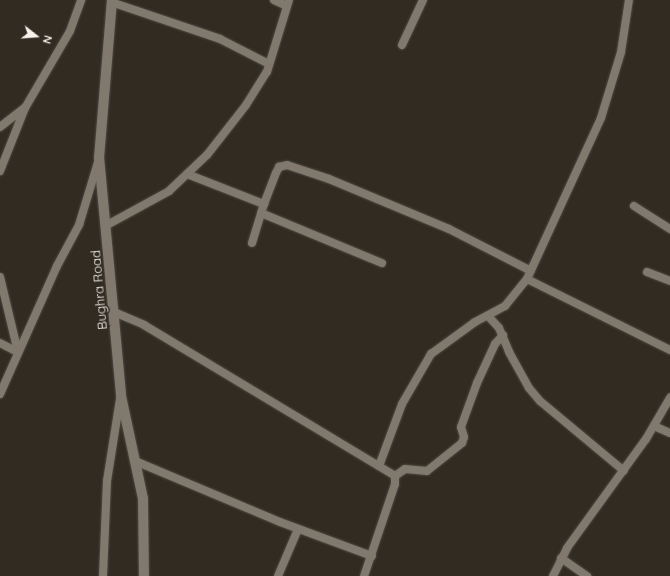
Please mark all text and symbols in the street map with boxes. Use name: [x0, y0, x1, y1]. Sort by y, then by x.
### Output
north arrow: [16, 16, 56, 56]
text: N: [40, 34, 55, 45]
street label: Bughra Road: [88, 250, 110, 330]

